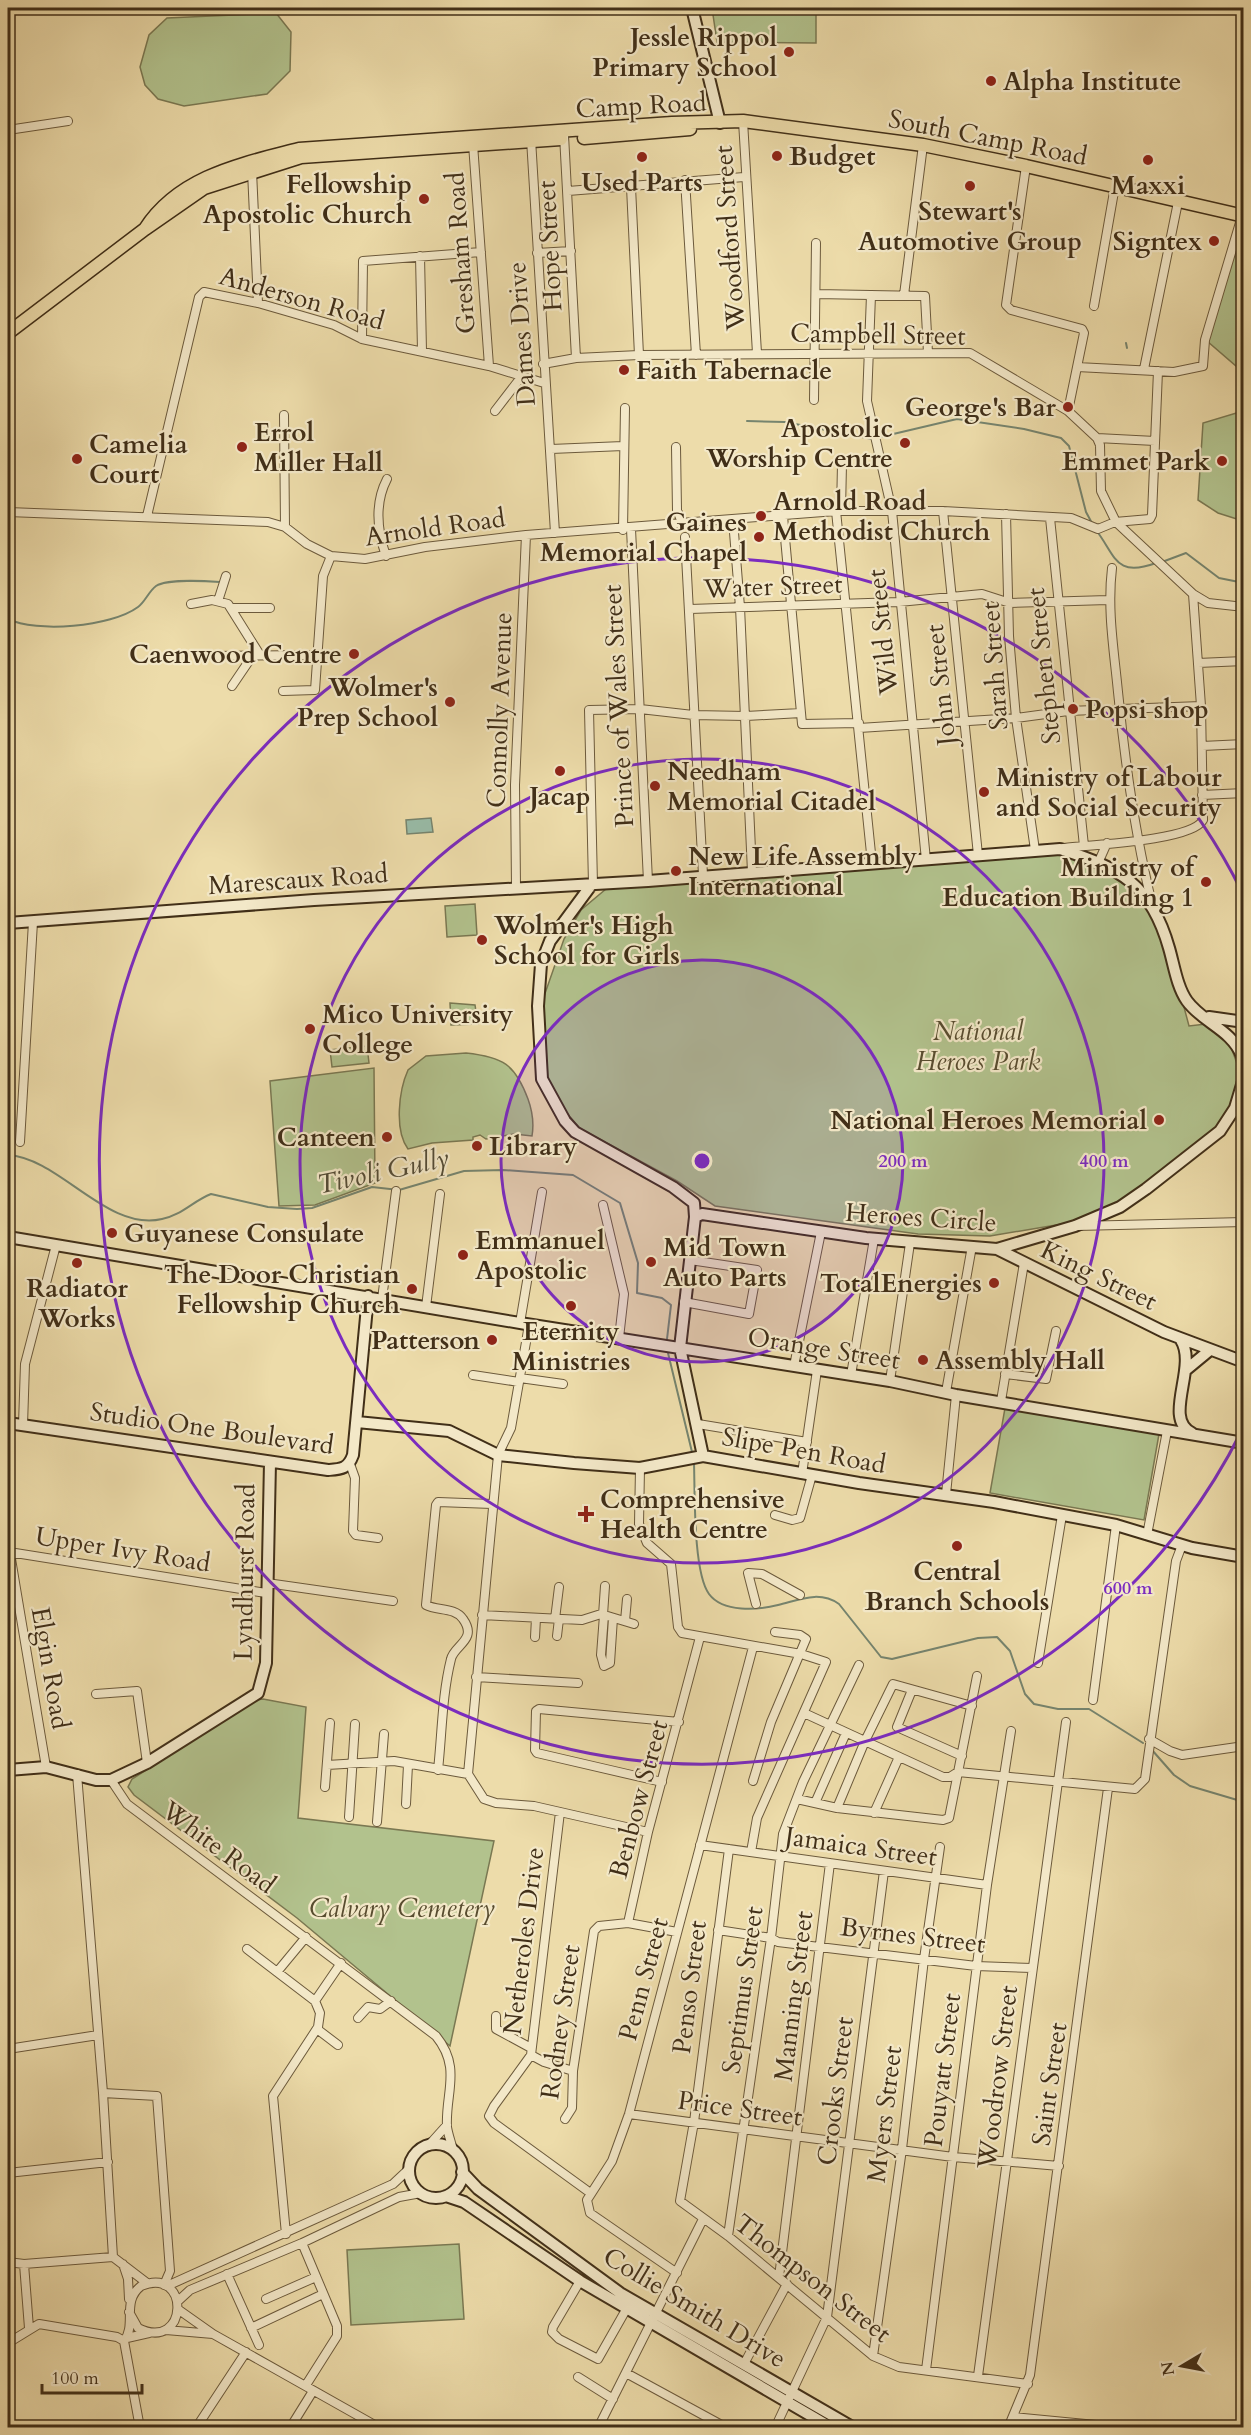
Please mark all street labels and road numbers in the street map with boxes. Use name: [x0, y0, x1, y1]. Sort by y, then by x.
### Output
street label: Camp Road: [575, 85, 708, 126]
street label: South Camp Road: [885, 101, 1090, 174]
street label: Woodford Street: [706, 144, 753, 333]
street label: Gresham Road: [437, 171, 484, 335]
street label: Hope Street: [529, 180, 570, 312]
street label: Anderson Road: [215, 258, 389, 339]
street label: Dames Drive: [499, 261, 544, 407]
street label: Campbell Street: [790, 315, 966, 354]
street label: Arnold Road: [363, 500, 508, 555]
street label: Water Street: [702, 567, 843, 606]
street label: Wild Street: [859, 567, 907, 697]
street label: Prince of Wales Street: [595, 584, 642, 828]
street label: Stephen Street: [1018, 586, 1069, 746]
street label: Sarah Street: [973, 601, 1016, 731]
street label: Connolly Avenue: [479, 612, 520, 808]
street label: John Street: [917, 623, 965, 751]
street label: Marescaux Road: [207, 856, 389, 903]
street label: Heroes Circle: [844, 1195, 998, 1240]
street label: King Street: [1035, 1232, 1163, 1319]
street label: Orange Street: [745, 1319, 903, 1378]
street label: Studio One Boulevard: [88, 1394, 336, 1463]
street label: Slipe Pen Road: [719, 1419, 889, 1482]
street label: Lyndhurst Road: [225, 1483, 264, 1661]
street label: Upper Ivy Road: [33, 1518, 213, 1581]
street label: Elgin Road: [23, 1604, 78, 1732]
street label: Benbow Street: [601, 1716, 676, 1882]
street label: White Road: [154, 1792, 283, 1902]
street label: Jamaica Street: [779, 1818, 939, 1874]
street label: Netheroles Drive: [495, 1845, 552, 2037]
street label: Septimus Street: [713, 1904, 772, 2076]
street label: Manning Street: [766, 1909, 821, 2083]
street label: Byrnes Street: [838, 1909, 987, 1962]
street label: Penn Street: [610, 1914, 677, 2045]
street label: Penso Street: [664, 1918, 715, 2056]
street label: Rodney Street: [532, 1943, 589, 2102]
street label: Woodrow Street: [969, 1983, 1026, 2172]
street label: Pouyatt Street: [916, 1991, 969, 2149]
street label: Crooks Street: [809, 2015, 862, 2167]
street label: Saint Street: [1024, 2020, 1075, 2148]
street label: Myers Street: [859, 2044, 910, 2185]
street label: Price Street: [675, 2082, 804, 2135]
street label: Thompson Street: [727, 2206, 898, 2351]
street label: Collie Smith Drive: [597, 2239, 793, 2376]

